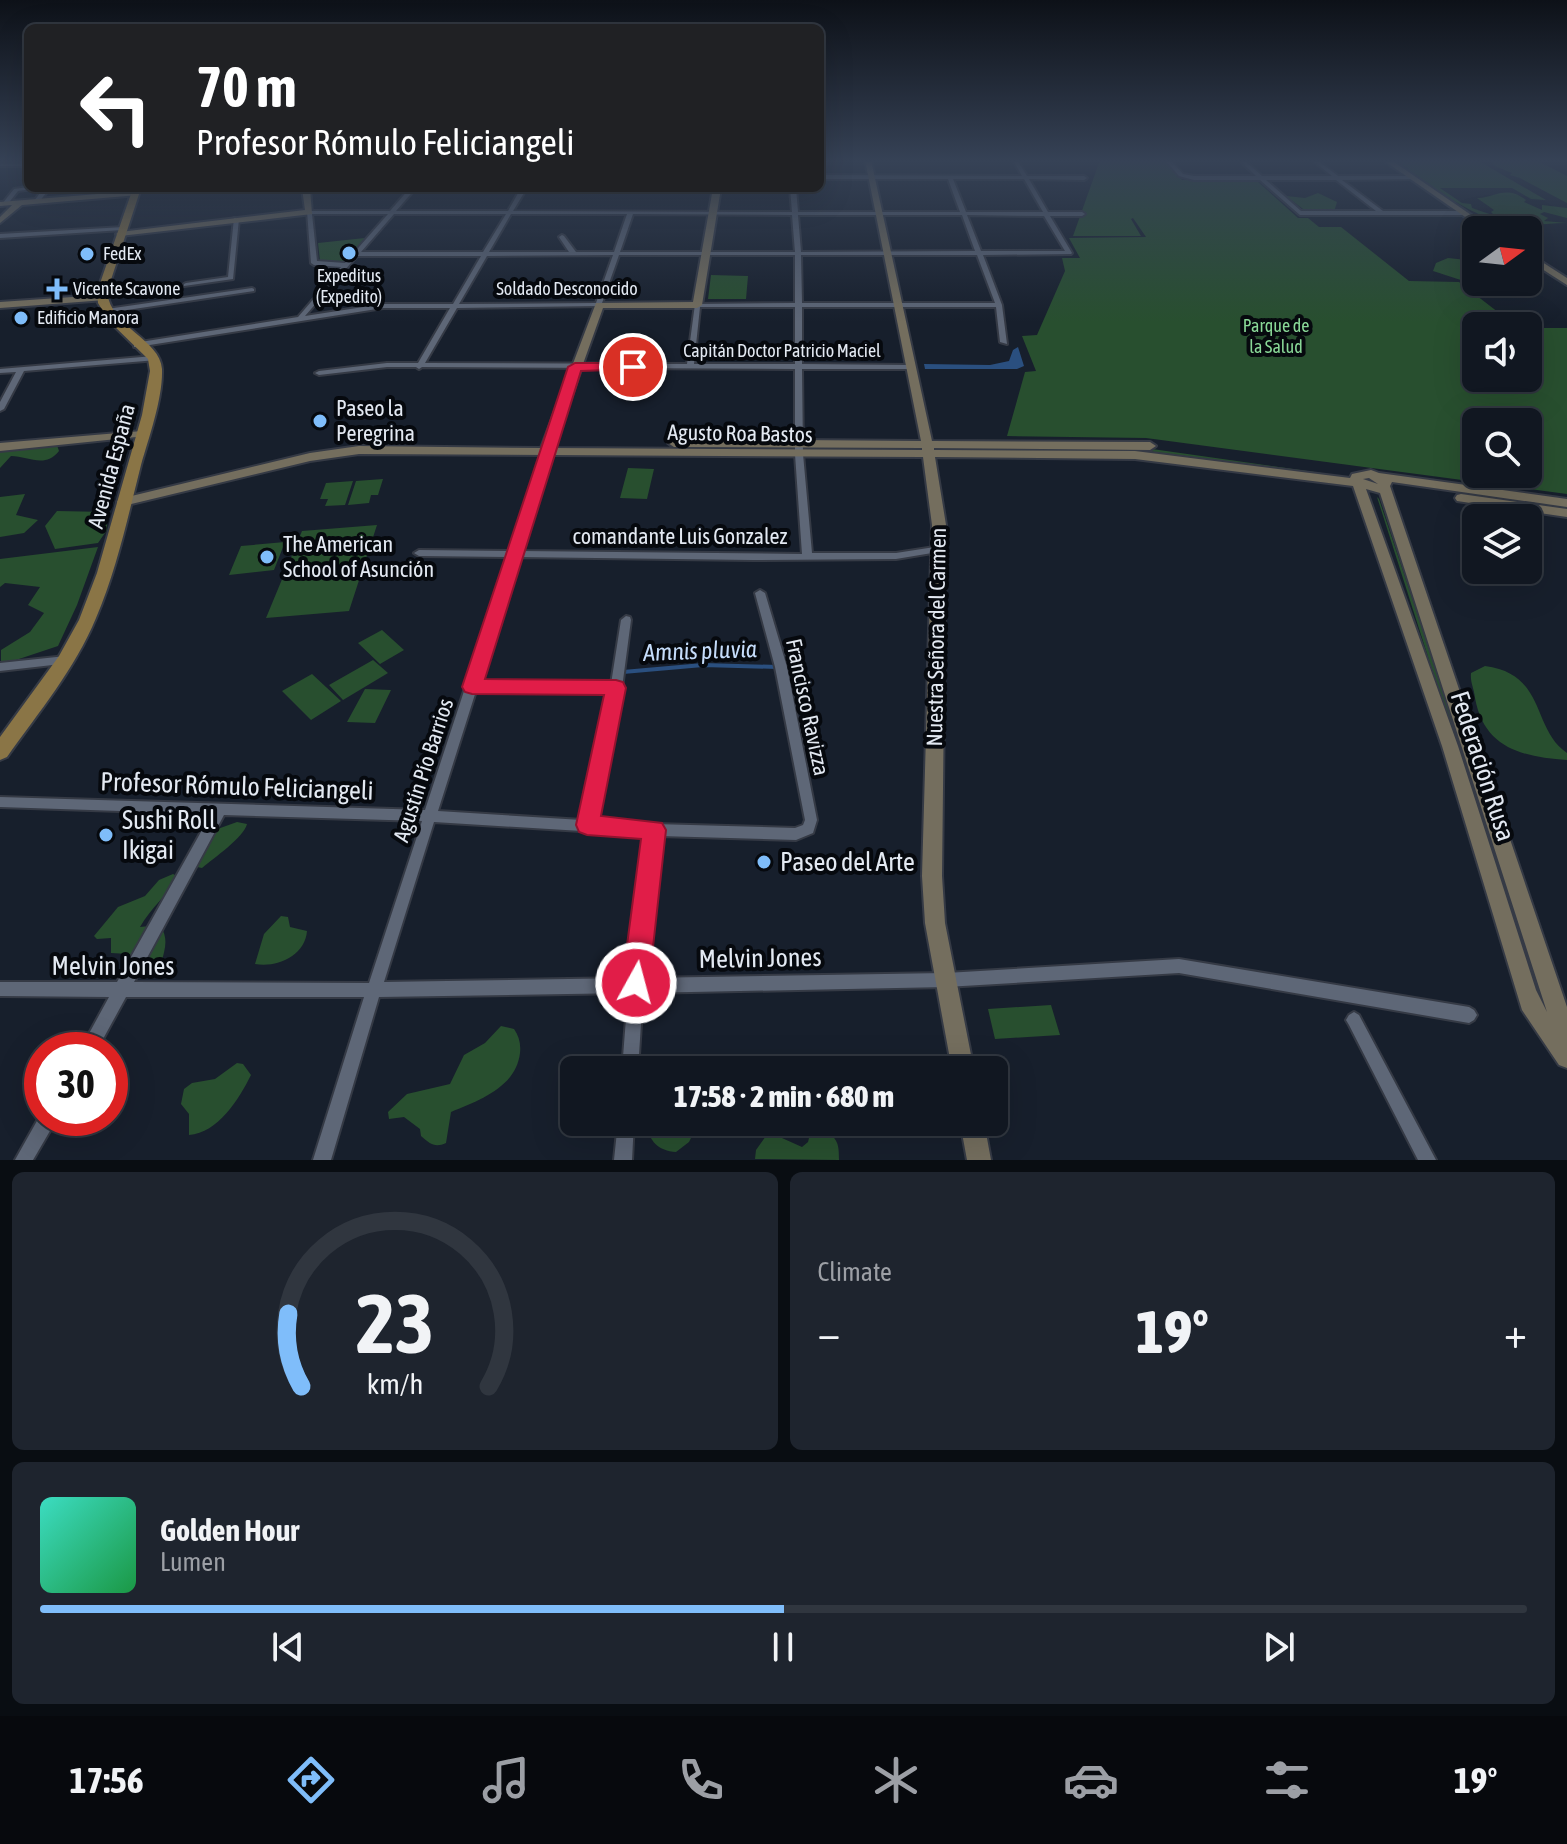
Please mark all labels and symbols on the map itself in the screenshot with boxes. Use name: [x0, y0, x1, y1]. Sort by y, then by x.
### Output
north arrow: [1462, 216, 1542, 296]
place label: FedEx: [103, 243, 141, 264]
marker: Expeditus (Expedito): [340, 244, 358, 262]
marker: FedEx: [78, 245, 96, 263]
place label: Expeditus (Expedito): [316, 265, 382, 307]
place label: Vicente Scavone: [73, 278, 180, 299]
street label: Soldado Desconocido: [496, 278, 638, 299]
marker: Vicente Scavone: [48, 280, 66, 298]
place label: Edificio Manora: [37, 307, 139, 328]
marker: Edificio Manora: [12, 309, 30, 327]
park label: Parque de la Salud: [1243, 315, 1309, 357]
pin: [599, 333, 667, 401]
street label: Capitán Doctor Patricio Maciel: [683, 340, 881, 361]
place label: Paseo la Peregrina: [336, 395, 415, 446]
street label: Avenida España: [82, 401, 140, 531]
marker: Paseo la Peregrina: [311, 412, 329, 430]
street label: Agusto Roa Bastos: [667, 419, 813, 447]
street label: comandante Luis Gonzalez: [573, 523, 788, 549]
street label: Nuestra Señora del Carmen: [921, 527, 951, 747]
place label: The American School of Asunción: [283, 531, 434, 582]
marker: The American School of Asunción: [258, 548, 276, 566]
water label: Amnis pluvia: [642, 635, 757, 666]
street label: Francisco Ravizza: [781, 636, 835, 778]
street label: Federación Rusa: [1445, 687, 1521, 845]
street label: Agustín Pío Barrios: [388, 695, 458, 845]
street label: Profesor Rómulo Feliciangeli: [100, 766, 374, 806]
place label: Sushi Roll Ikigai: [122, 805, 216, 865]
marker: Sushi Roll Ikigai: [97, 826, 115, 844]
place label: Paseo del Arte: [780, 847, 915, 877]
marker: Paseo del Arte: [755, 853, 773, 871]
position arrow: [594, 941, 678, 1025]
street label: Melvin Jones: [698, 942, 822, 974]
street label: Melvin Jones: [52, 951, 174, 981]
speed limit sign: 30: [24, 1032, 128, 1136]

